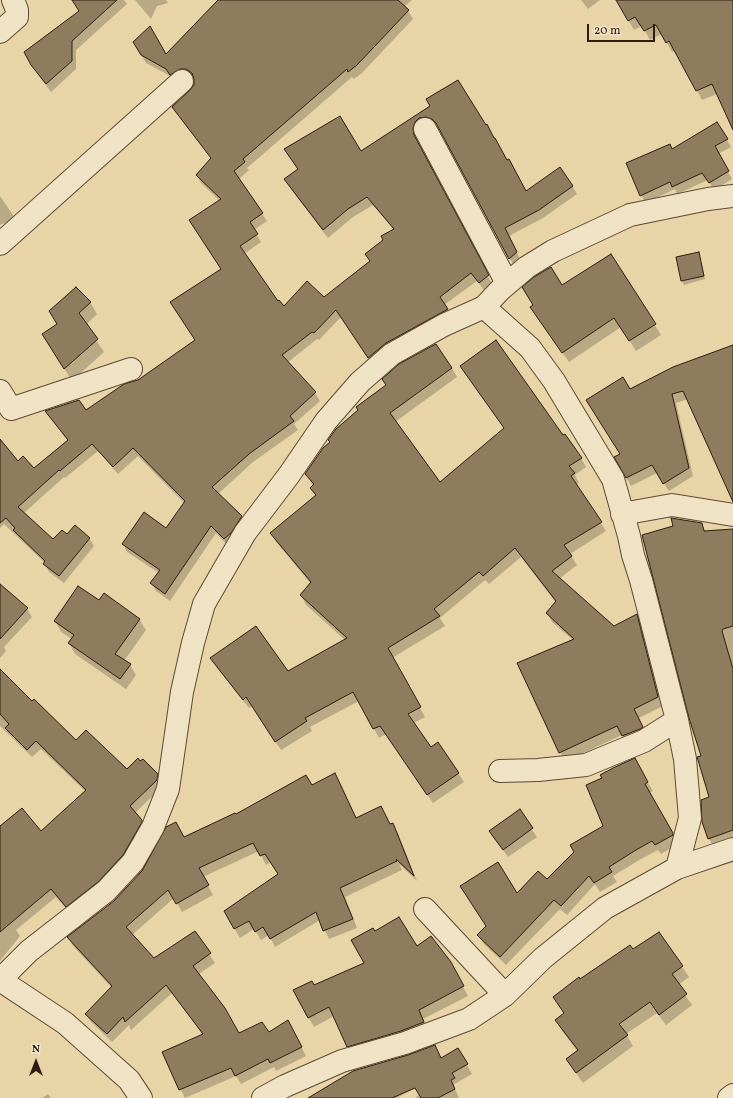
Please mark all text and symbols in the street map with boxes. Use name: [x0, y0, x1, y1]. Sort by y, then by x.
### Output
scale bar: [589, 16, 657, 42]
text: 20 m: [594, 23, 621, 39]
north arrow: [16, 1042, 56, 1082]
text: N: [32, 1042, 40, 1057]

